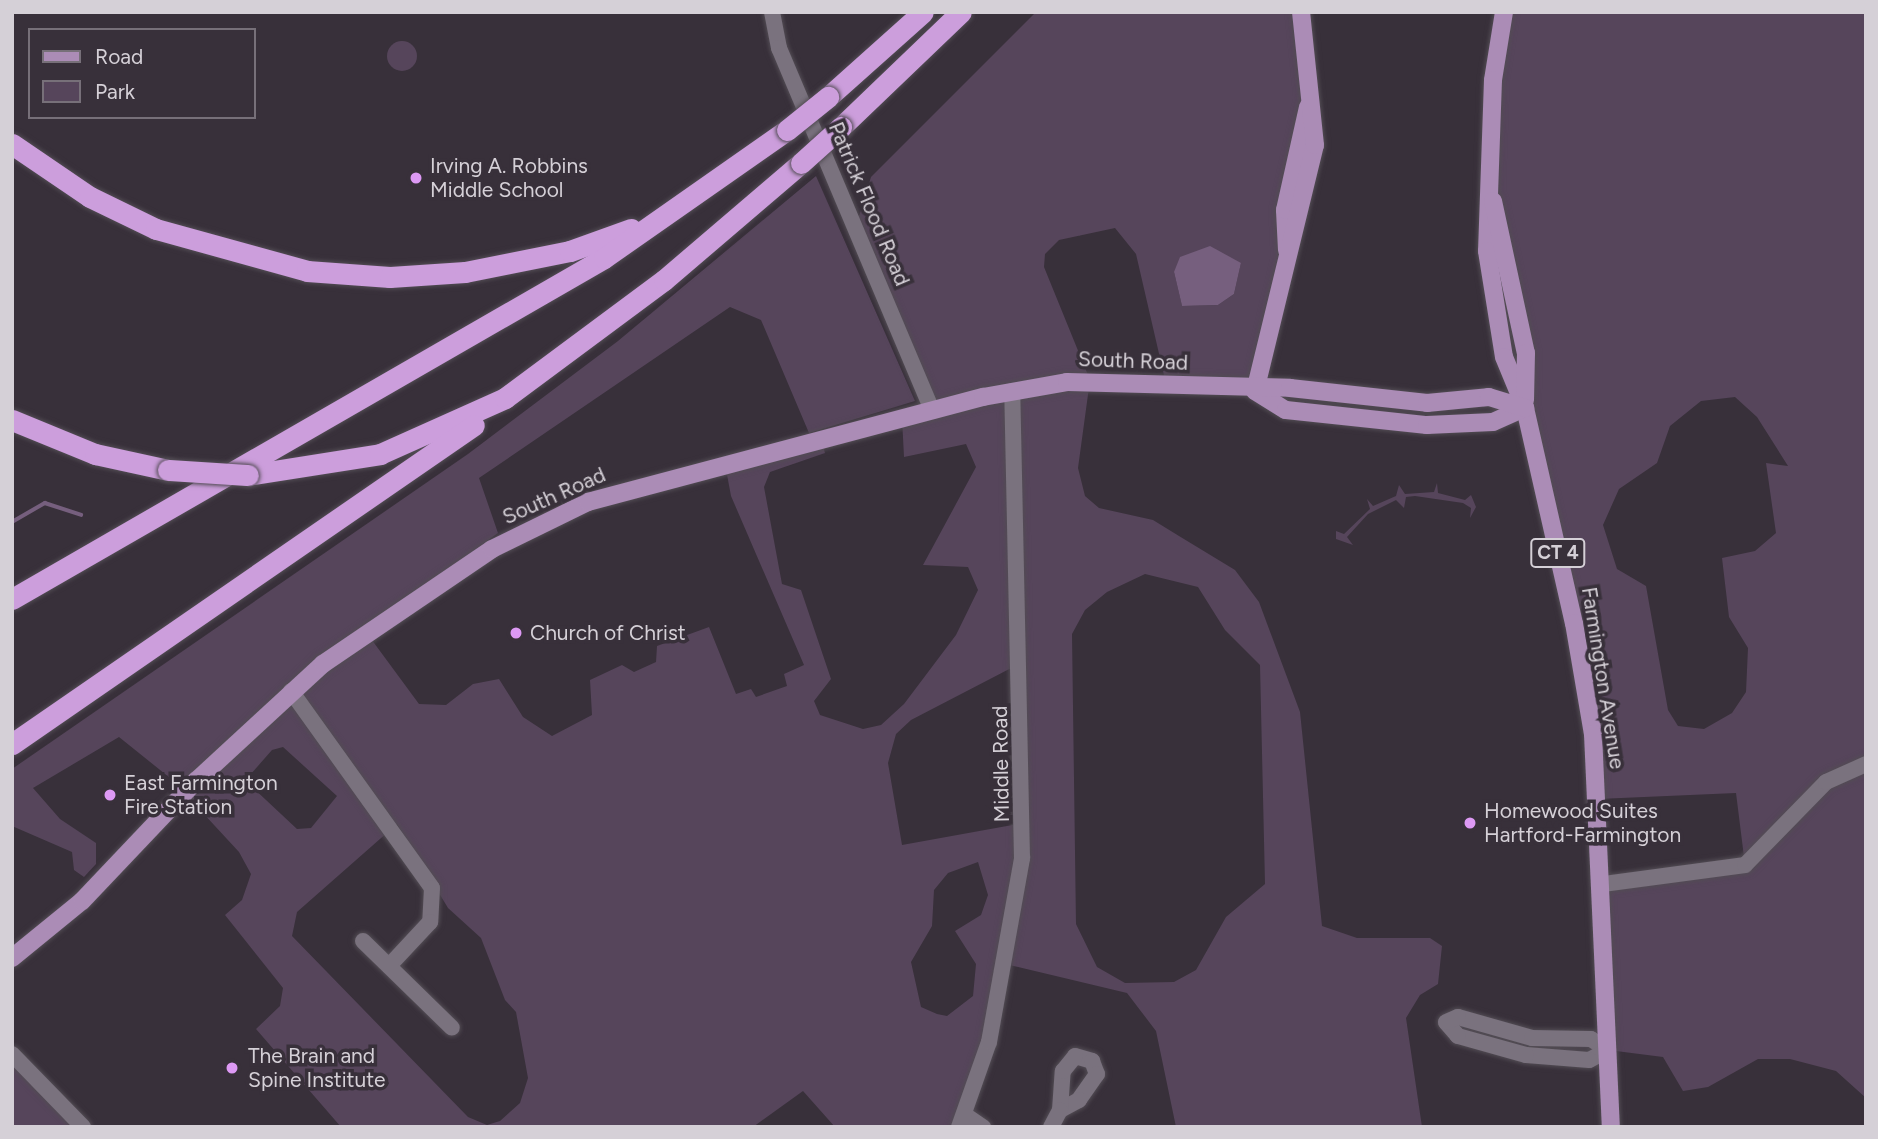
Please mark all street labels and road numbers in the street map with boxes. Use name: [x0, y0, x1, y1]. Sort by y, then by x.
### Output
street label: Patrick Flood Road: [823, 118, 915, 290]
street label: South Road: [1078, 346, 1188, 376]
street label: South Road: [499, 462, 609, 530]
road number: CT 4: [1530, 538, 1586, 568]
street label: Farmington Avenue: [1576, 585, 1630, 771]
street label: Middle Road: [987, 705, 1015, 823]

